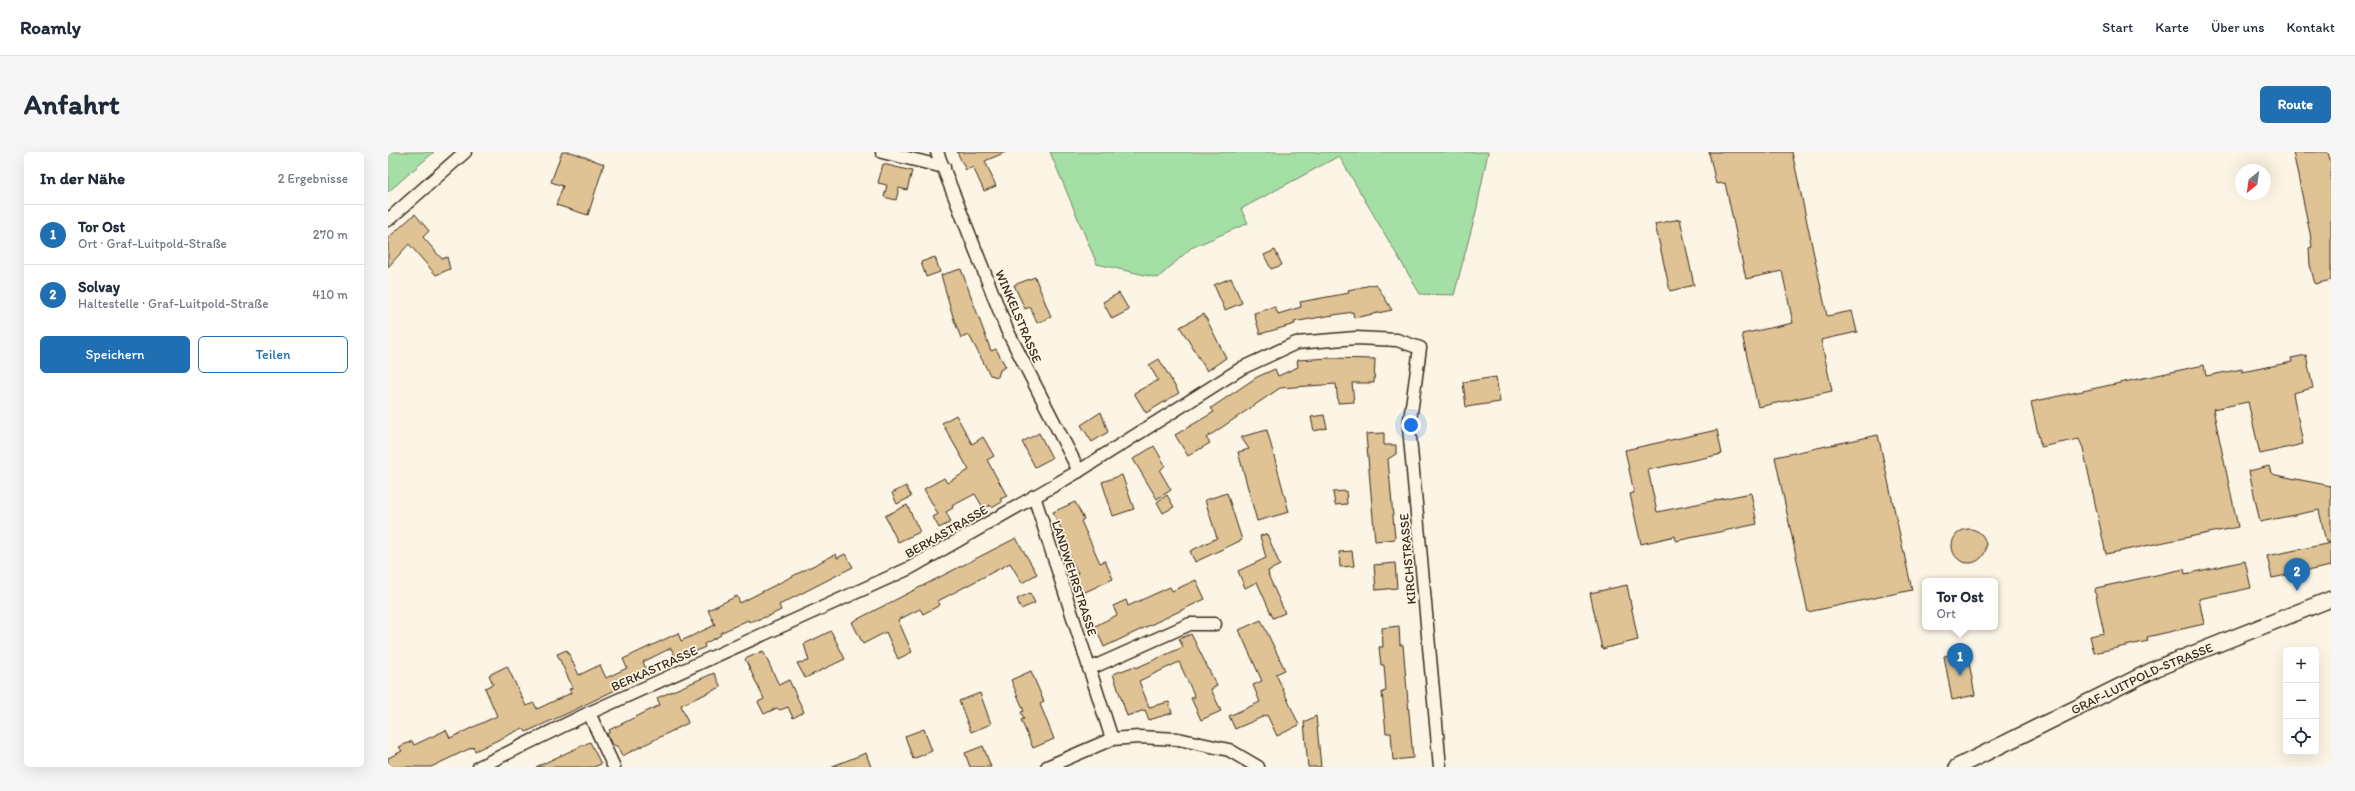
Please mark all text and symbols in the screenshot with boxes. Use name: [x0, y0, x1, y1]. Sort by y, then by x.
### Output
text: Roamly: [20, 16, 81, 39]
text: Start: [2102, 19, 2133, 36]
text: Karte: [2155, 19, 2189, 36]
text: Über uns: [2211, 19, 2264, 36]
text: Kontakt: [2286, 19, 2335, 36]
button: Route: [2260, 86, 2331, 123]
text: Anfahrt: [24, 87, 119, 121]
north arrow: [2235, 164, 2271, 200]
text: In der Nähe: [40, 168, 125, 188]
text: 2 Ergebnisse: [278, 171, 348, 186]
text: Tor Ost: [78, 218, 125, 236]
text: 1: [50, 227, 56, 242]
text: 270 m: [313, 227, 348, 242]
text: Ort · Graf-Luitpold-Straße: [78, 236, 227, 251]
street label: WINKELSTRASSE: [992, 267, 1045, 365]
text: Solvay: [78, 278, 120, 296]
text: 2: [50, 287, 56, 302]
text: 410 m: [312, 287, 348, 302]
text: Haltestelle · Graf-Luitpold-Straße: [78, 296, 268, 311]
button: Speichern: [40, 336, 190, 373]
button: Teilen: [198, 336, 348, 373]
your location: [1401, 415, 1421, 435]
street label: BERKASTRASSE: [902, 502, 990, 561]
street label: KIRCHSTRASSE: [1396, 513, 1419, 605]
street label: LANDWEHRSTRASSE: [1049, 519, 1100, 638]
pin: 2: [2284, 558, 2310, 591]
popup: [1922, 578, 1998, 630]
text: Tor Ost: [1936, 588, 1984, 606]
text: Ort: [1936, 606, 1956, 621]
street label: GRAF-LUITPOLD-STRASSE: [2068, 640, 2215, 718]
street label: BERKASTRASSE: [609, 643, 700, 694]
pin: 1: [1947, 643, 1973, 676]
map controls: [2283, 647, 2319, 755]
button: +: [2283, 647, 2319, 683]
button: −: [2283, 683, 2319, 719]
button: locate: [2283, 719, 2319, 755]

